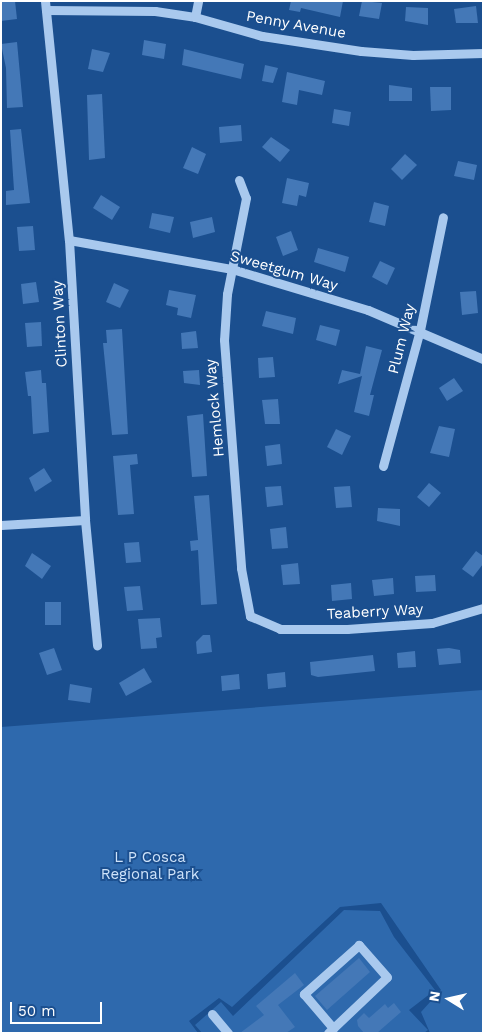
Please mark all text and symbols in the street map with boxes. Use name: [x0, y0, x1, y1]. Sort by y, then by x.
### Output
street label: Penny Avenue: [244, 7, 348, 43]
street label: Sweetgum Way: [228, 247, 340, 295]
street label: Clinton Way: [49, 280, 71, 368]
street label: Plum Way: [385, 302, 419, 376]
street label: Hemlock Way: [202, 358, 228, 458]
street label: Teaberry Way: [326, 600, 424, 624]
park label: L P Cosca Regional Park: [100, 848, 200, 883]
north arrow: [424, 974, 474, 1024]
text: N: [425, 990, 443, 1003]
scale bar: [12, 992, 105, 1024]
text: 50 m: [18, 1002, 55, 1020]

